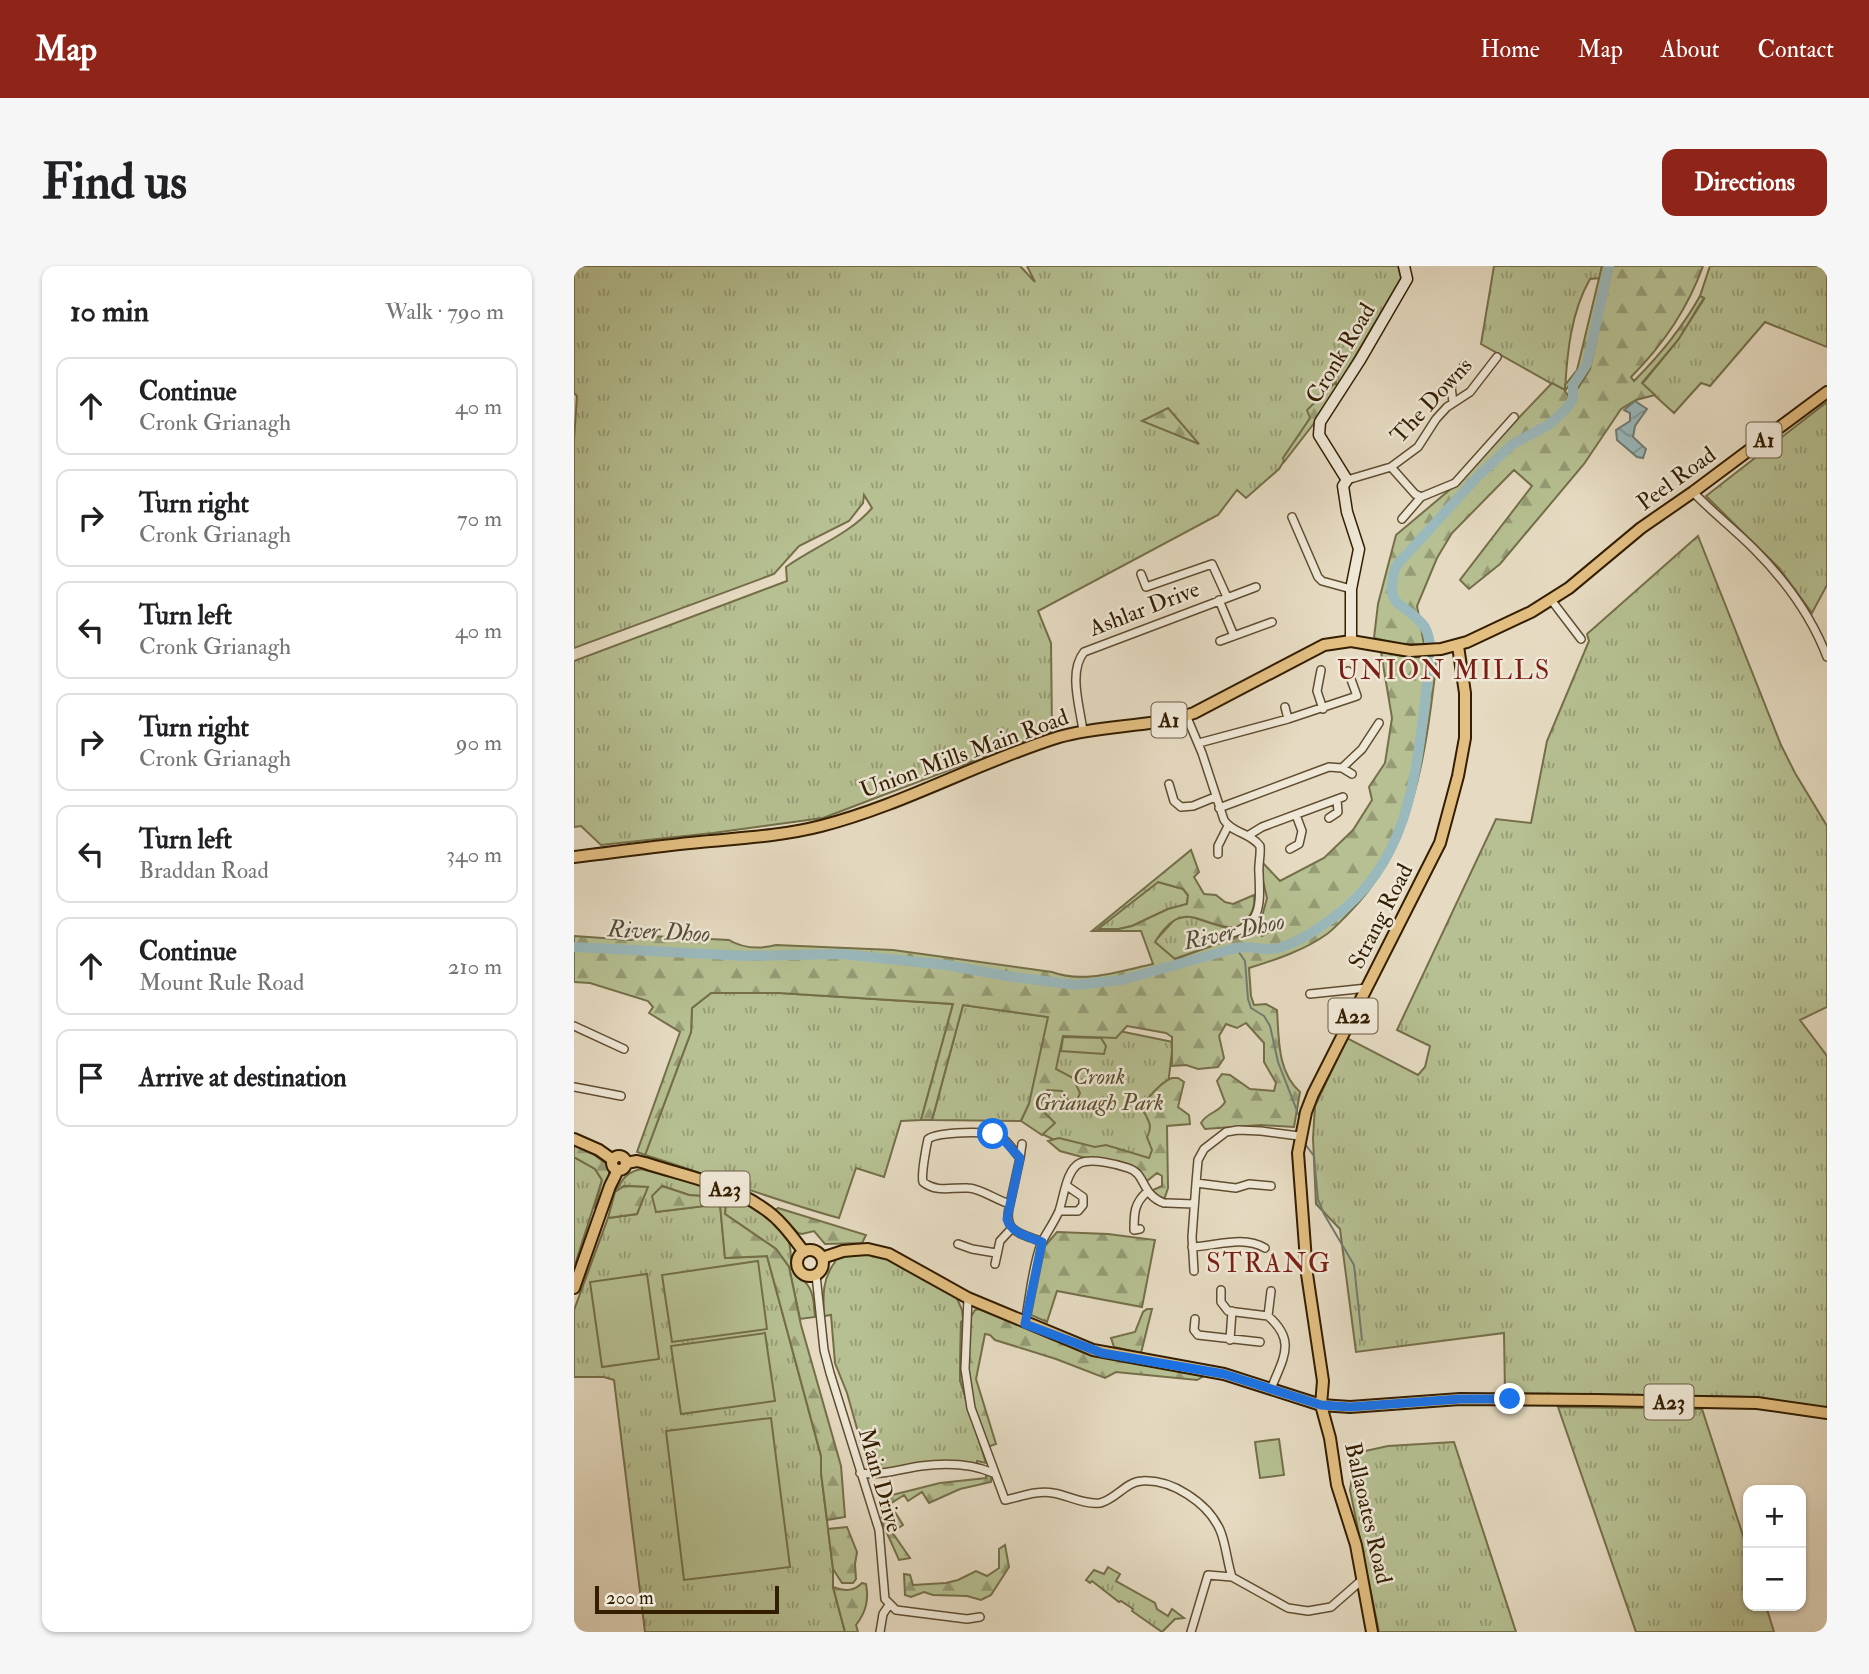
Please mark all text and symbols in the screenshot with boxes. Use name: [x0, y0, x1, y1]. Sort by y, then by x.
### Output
text: Map: [35, 29, 97, 70]
text: Home: [1480, 34, 1540, 65]
text: Map: [1578, 34, 1623, 65]
text: About: [1661, 34, 1720, 65]
text: Contact: [1758, 34, 1834, 65]
button: Directions: [1662, 149, 1827, 216]
text: Find us: [42, 152, 187, 213]
text: 10 min: [70, 293, 149, 330]
text: Walk · 790 m: [385, 297, 504, 326]
street label: Cronk Road: [1299, 298, 1382, 409]
street label: The Downs: [1384, 351, 1479, 449]
text: Continue: [139, 376, 237, 408]
icon: ahead: [72, 387, 110, 425]
text: 40 m: [455, 392, 502, 421]
text: Cronk Grianagh: [139, 408, 291, 437]
road number: A1: [1746, 422, 1782, 458]
street label: Peel Road: [1631, 440, 1722, 517]
text: Turn right: [139, 488, 249, 520]
icon: right: [72, 499, 110, 537]
text: 70 m: [457, 504, 502, 533]
text: Cronk Grianagh: [139, 520, 291, 549]
street label: Ashlar Drive: [1084, 574, 1204, 643]
text: Turn left: [139, 600, 232, 632]
icon: left: [72, 611, 110, 649]
text: 40 m: [455, 616, 502, 645]
text: Cronk Grianagh: [139, 632, 291, 661]
district label: UNION MILLS: [1337, 655, 1551, 687]
street label: Union Mills Main Road: [856, 702, 1072, 805]
road number: A1: [1152, 702, 1186, 738]
text: Turn right: [139, 712, 249, 744]
icon: right: [72, 723, 110, 761]
text: 90 m: [456, 728, 502, 757]
text: Cronk Grianagh: [139, 744, 291, 773]
text: Turn left: [139, 824, 232, 856]
icon: left: [72, 835, 110, 873]
text: 340 m: [446, 840, 502, 869]
text: Braddan Road: [139, 856, 269, 885]
street label: Strang Road: [1342, 859, 1419, 974]
water label: River Dhoo: [1180, 906, 1288, 958]
water label: River Dhoo: [606, 913, 711, 950]
text: Continue: [139, 936, 237, 968]
icon: ahead: [72, 947, 110, 985]
text: 210 m: [448, 952, 502, 981]
text: Mount Rule Road: [139, 968, 304, 997]
road number: A22: [1328, 998, 1378, 1034]
icon: arrive: [72, 1059, 110, 1097]
text: Arrive at destination: [139, 1062, 347, 1094]
park label: Cronk Grianagh Park: [1034, 1062, 1164, 1117]
route start: [977, 1118, 1008, 1149]
road number: A23: [701, 1172, 750, 1206]
district label: STRANG: [1206, 1248, 1332, 1280]
route end: [1494, 1383, 1525, 1414]
road number: A23: [1644, 1384, 1694, 1420]
street label: Main Drive: [852, 1425, 909, 1536]
street label: Ballaoates Road: [1338, 1440, 1399, 1587]
map controls: [1743, 1485, 1806, 1611]
button: +: [1743, 1485, 1806, 1548]
button: −: [1743, 1548, 1806, 1611]
scale bar: [595, 1583, 779, 1615]
text: 200 m: [606, 1586, 654, 1610]

